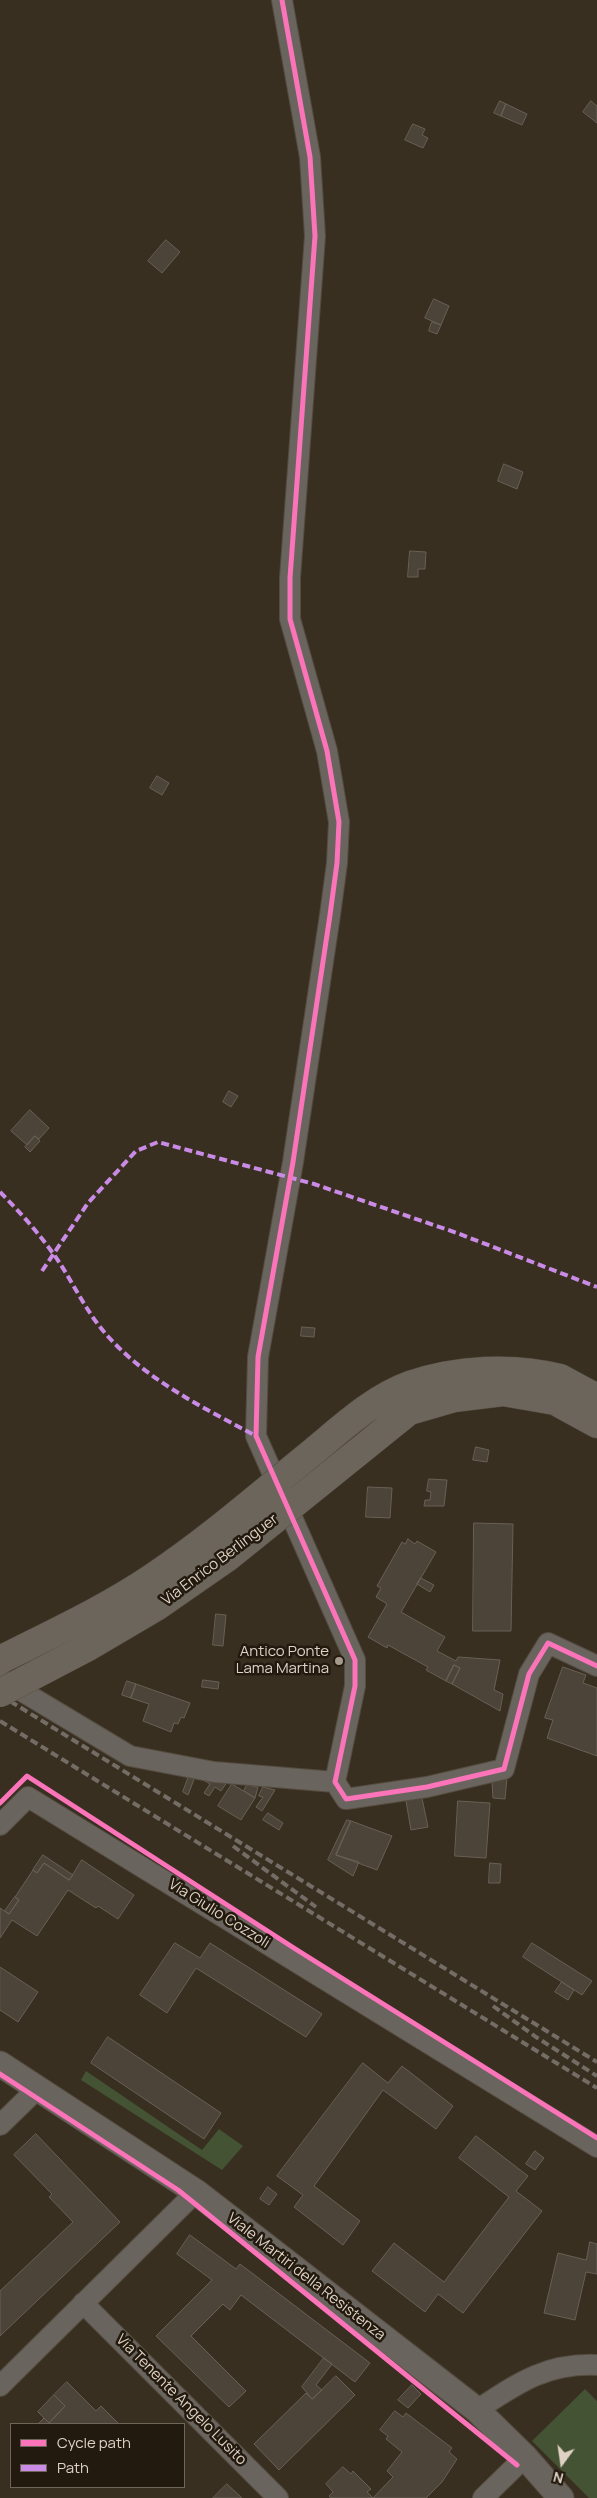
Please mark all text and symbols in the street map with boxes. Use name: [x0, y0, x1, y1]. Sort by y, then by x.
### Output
street label: Via Enrico Berlinguer: [158, 1510, 282, 1610]
place label: Antico Ponte Lama Martina: [236, 1643, 329, 1678]
marker: Antico Ponte Lama Martina: [333, 1655, 345, 1667]
street label: Via Giulio Cozzoli: [165, 1876, 273, 1952]
street label: Viale Martiri della Resistenza: [223, 2210, 389, 2344]
street label: Via Tenente Angelo Lusito: [112, 2331, 250, 2469]
legend: [10, 2423, 185, 2488]
text: Cycle path: [57, 2432, 131, 2453]
north arrow: [537, 2438, 587, 2488]
text: Path: [57, 2457, 89, 2478]
text: N: [551, 2468, 565, 2488]

